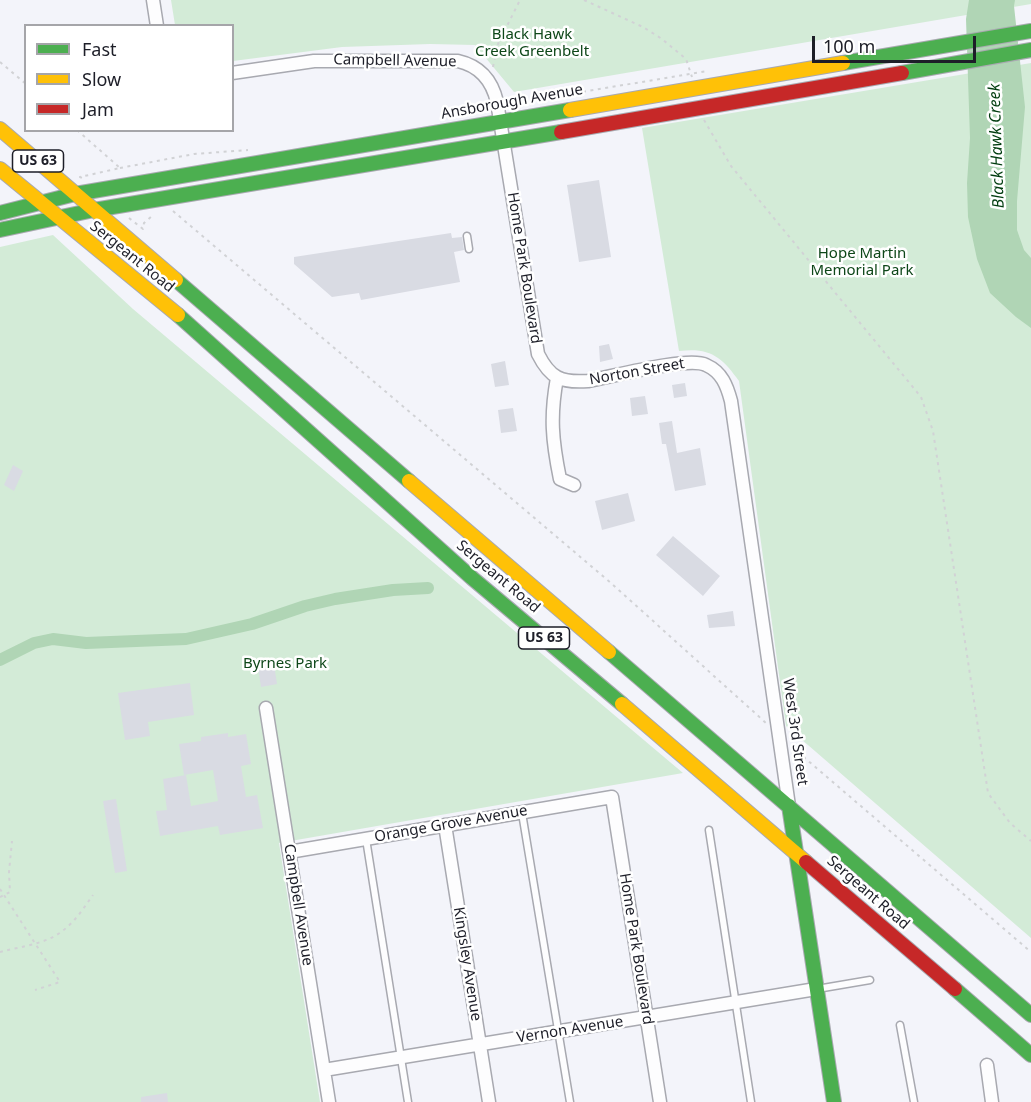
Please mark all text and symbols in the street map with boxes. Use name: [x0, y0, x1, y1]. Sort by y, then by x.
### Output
legend: [24, 24, 234, 132]
scale bar: [815, 24, 978, 62]
park label: Black Hawk Creek Greenbelt: [475, 26, 589, 61]
text: 100 m: [823, 34, 875, 58]
text: Fast: [82, 37, 117, 61]
street label: Campbell Avenue: [333, 51, 457, 71]
text: Slow: [82, 67, 121, 91]
street label: Ansborough Avenue: [440, 81, 584, 123]
water label: Black Hawk Creek: [985, 83, 1009, 209]
text: Jam: [82, 97, 114, 121]
road number: US 63: [12, 150, 63, 172]
street label: Home Park Boulevard: [503, 191, 545, 345]
street label: Sergeant Road: [86, 217, 178, 297]
park label: Hope Martin Memorial Park: [810, 245, 914, 280]
street label: Norton Street: [588, 355, 686, 389]
street label: Sergeant Road: [453, 537, 543, 617]
road number: US 63: [518, 627, 570, 649]
park label: Byrnes Park: [243, 655, 327, 673]
street label: West 3rd Street: [779, 677, 811, 787]
street label: Orange Grove Avenue: [373, 802, 529, 846]
street label: Campbell Avenue: [279, 843, 317, 967]
street label: Sergeant Road: [823, 852, 913, 934]
street label: Home Park Boulevard: [615, 872, 657, 1026]
street label: Kingsley Avenue: [449, 906, 485, 1022]
street label: Vernon Avenue: [515, 1013, 625, 1047]

